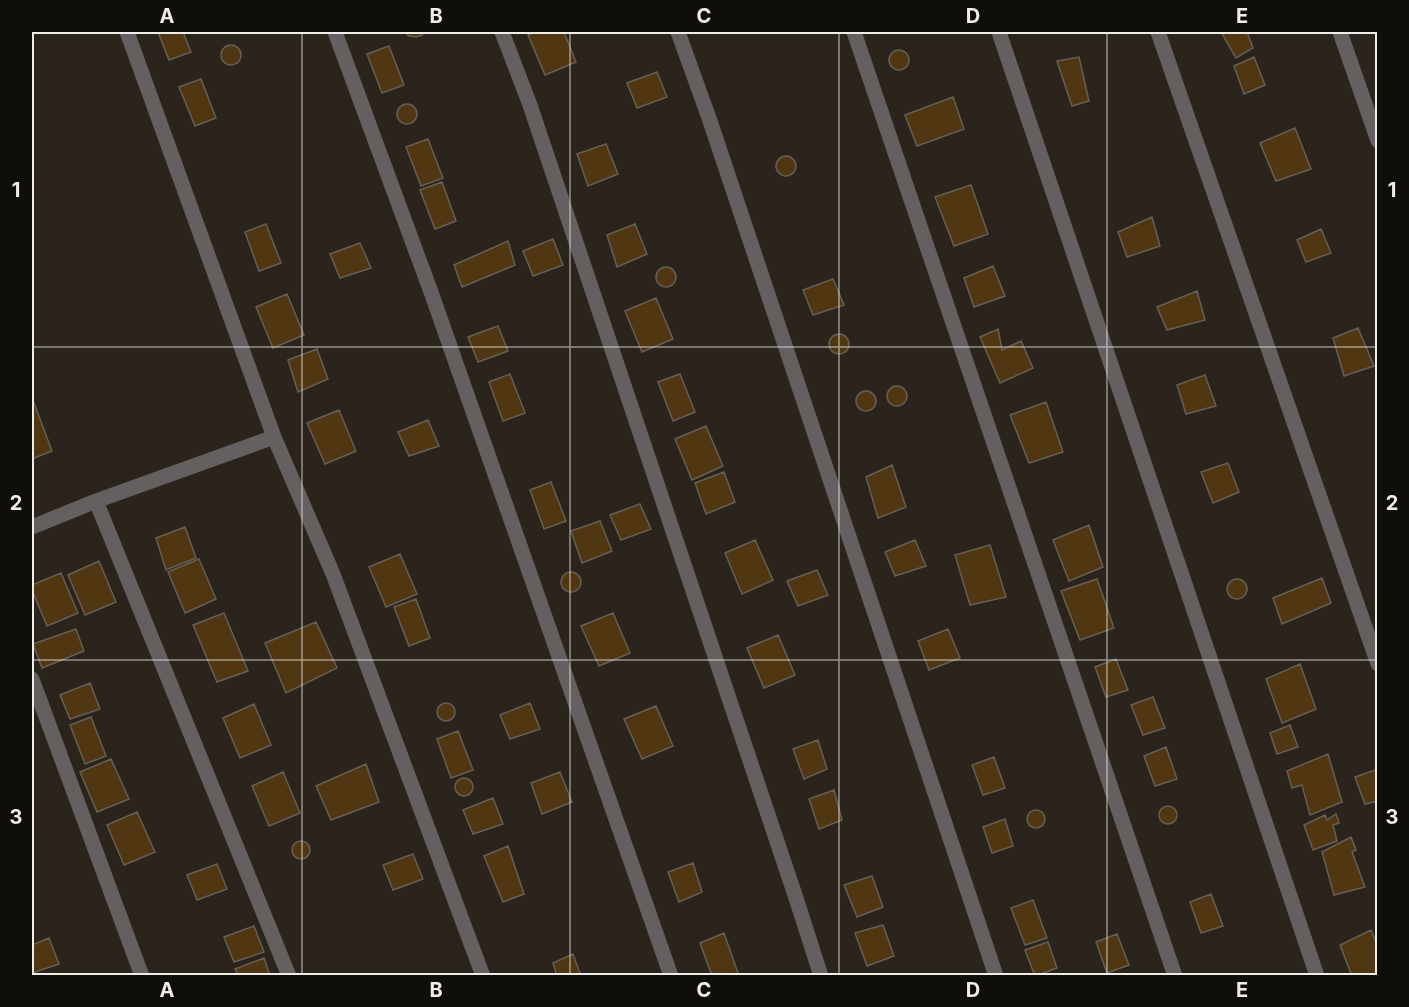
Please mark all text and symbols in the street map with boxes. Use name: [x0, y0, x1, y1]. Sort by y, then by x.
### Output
text: A: [160, 4, 175, 28]
text: B: [429, 4, 443, 28]
text: C: [697, 4, 711, 28]
text: D: [966, 4, 980, 28]
text: E: [1236, 4, 1248, 28]
text: 1: [12, 178, 20, 202]
text: 1: [1388, 178, 1396, 202]
text: 2: [10, 491, 22, 515]
text: 2: [1386, 491, 1398, 515]
text: 3: [10, 805, 22, 829]
text: 3: [1386, 805, 1398, 829]
text: A: [160, 978, 175, 1002]
text: B: [429, 978, 443, 1002]
text: C: [697, 978, 711, 1002]
text: D: [966, 978, 980, 1002]
text: E: [1236, 978, 1248, 1002]

